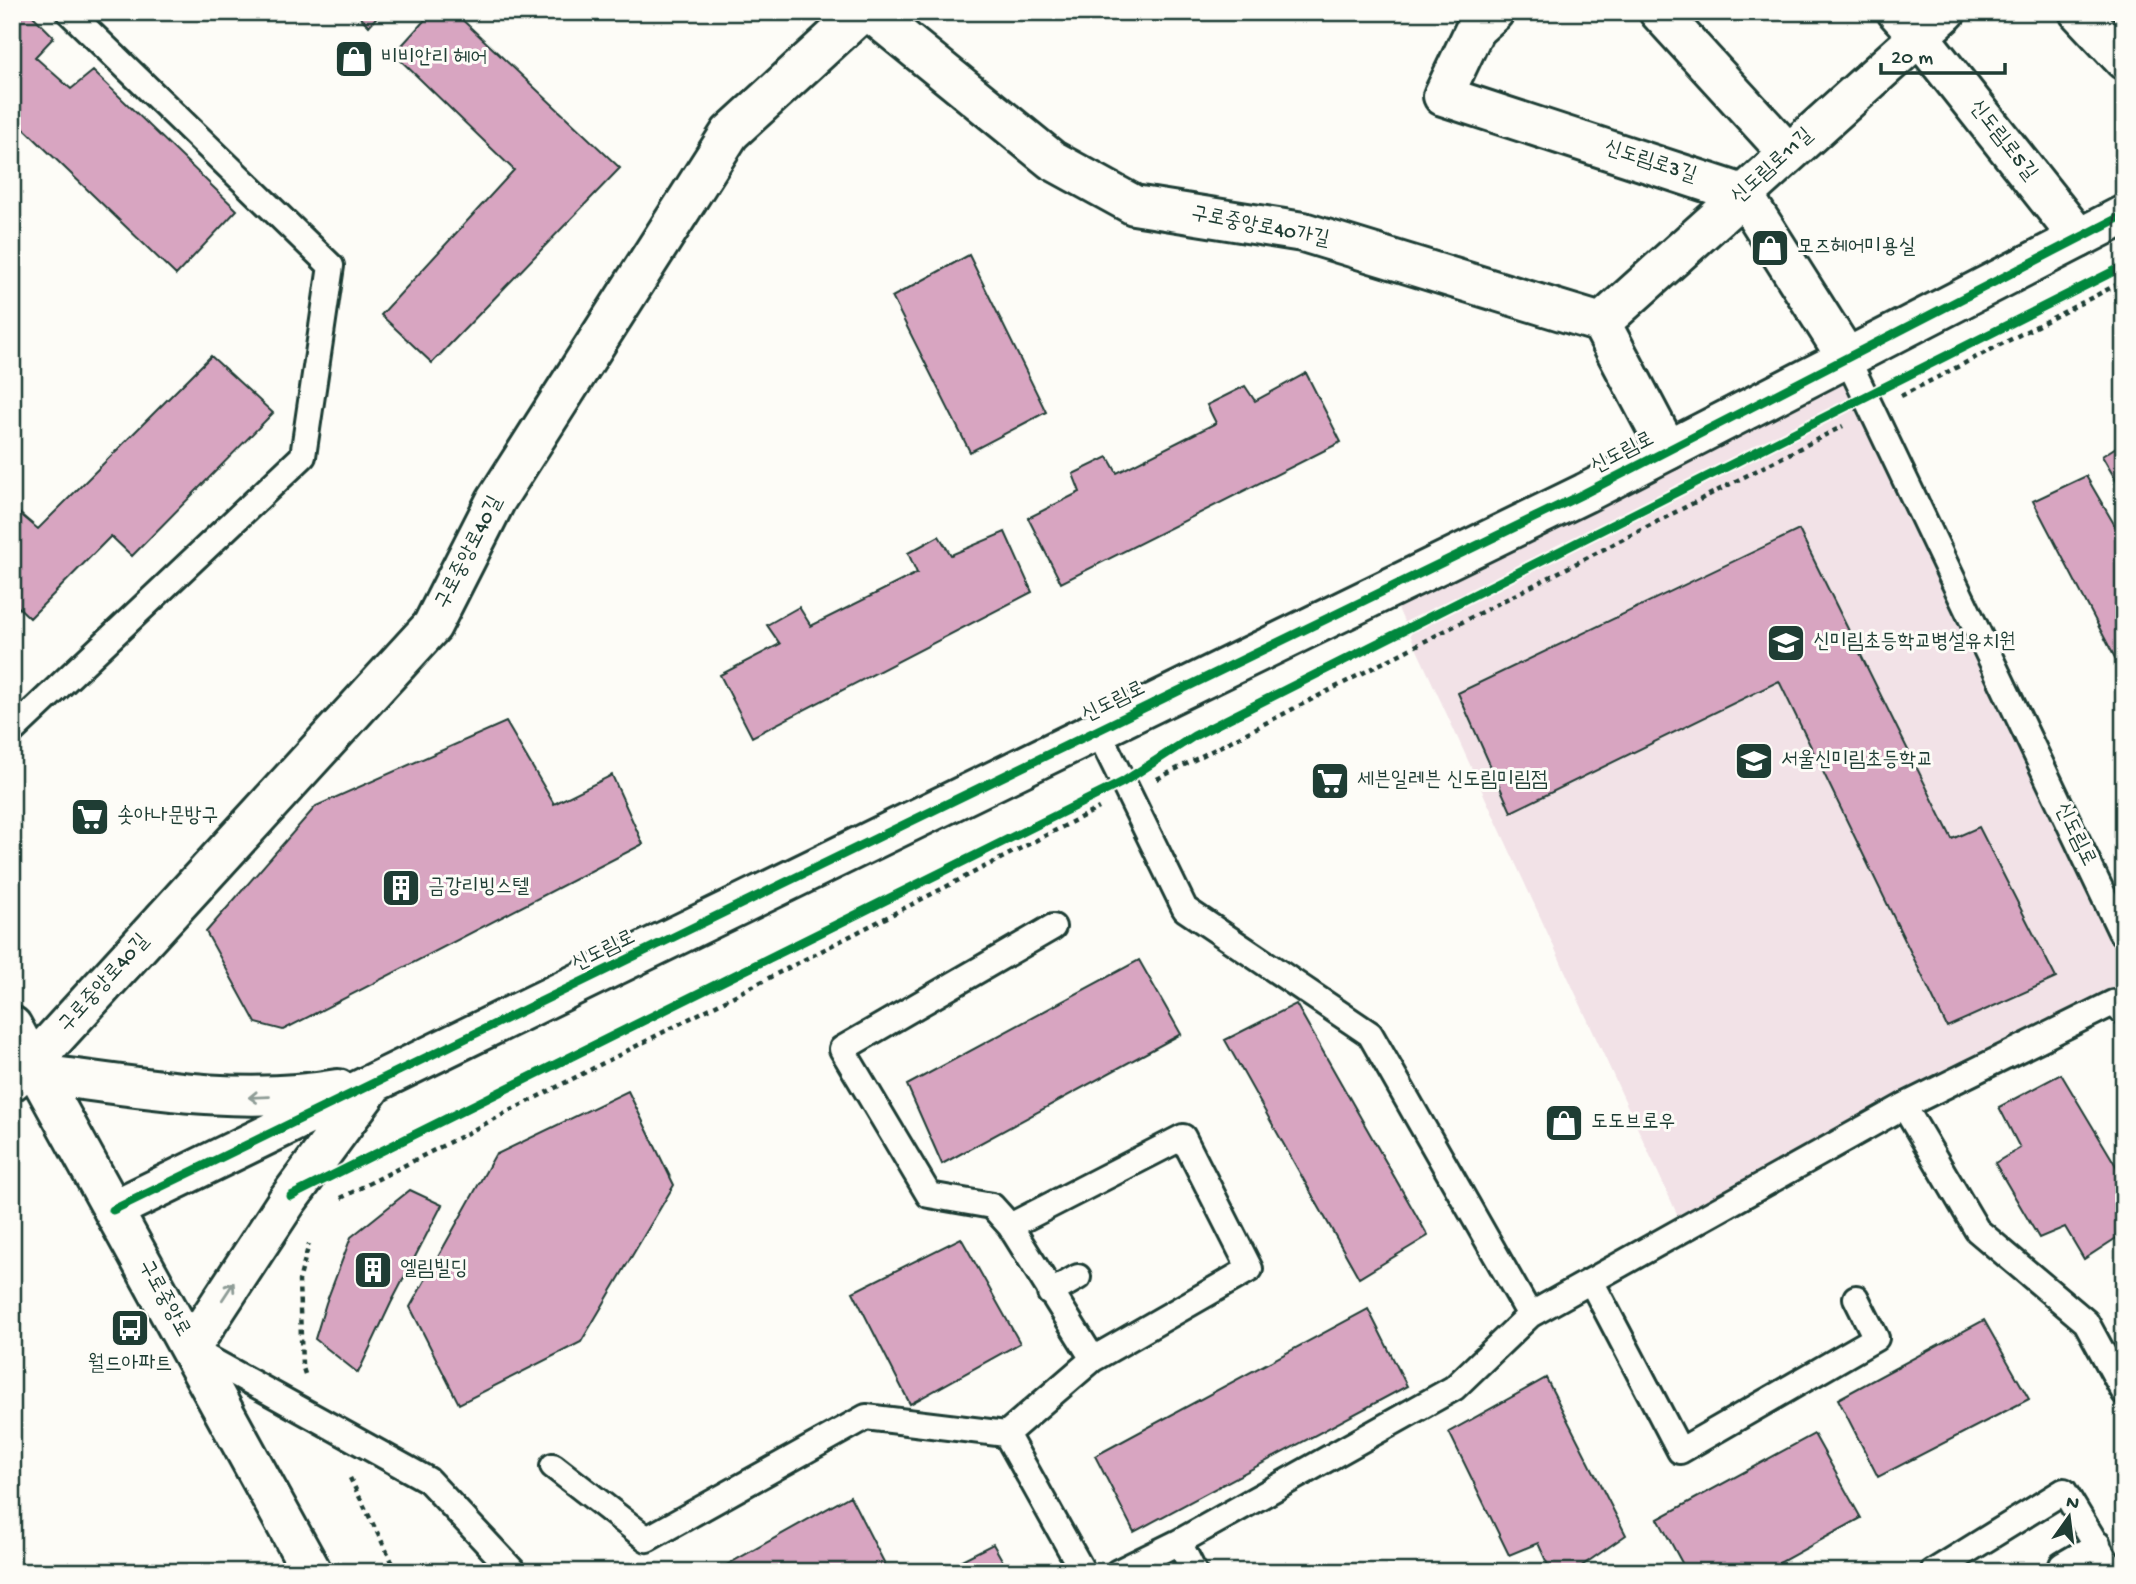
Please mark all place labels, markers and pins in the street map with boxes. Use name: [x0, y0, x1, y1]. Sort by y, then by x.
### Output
shop icon: 비비안리 헤어: [333, 38, 375, 80]
place label: 비비안리 헤어: [381, 47, 487, 72]
shop icon: 모즈헤어미용실: [1749, 227, 1791, 269]
place label: 모즈헤어미용실: [1797, 236, 1915, 261]
school or university icon: 신미림초등학교병설유치원: [1765, 622, 1807, 664]
place label: 신미림초등학교병설유치원: [1813, 631, 2016, 656]
school or university icon: 서울신미림초등학교: [1733, 740, 1775, 782]
place label: 서울신미림초등학교: [1781, 749, 1933, 774]
supermarket icon: 세븐일레븐 신도림미림점: [1309, 760, 1351, 802]
place label: 세븐일레븐 신도림미림점: [1357, 769, 1548, 794]
supermarket icon: 솟아나문방구: [69, 796, 111, 838]
place label: 솟아나문방구: [117, 804, 218, 830]
building icon: 금강리빙스텔: [380, 867, 422, 909]
place label: 금강리빙스텔: [428, 876, 529, 901]
shop icon: 도도브로우: [1543, 1102, 1585, 1144]
place label: 도도브로우: [1591, 1111, 1676, 1136]
building icon: 엘림빌딩: [352, 1249, 394, 1291]
place label: 엘림빌딩: [400, 1258, 468, 1283]
bus stop icon: 월드아파트: [109, 1307, 151, 1349]
place label: 월드아파트: [88, 1352, 172, 1378]

